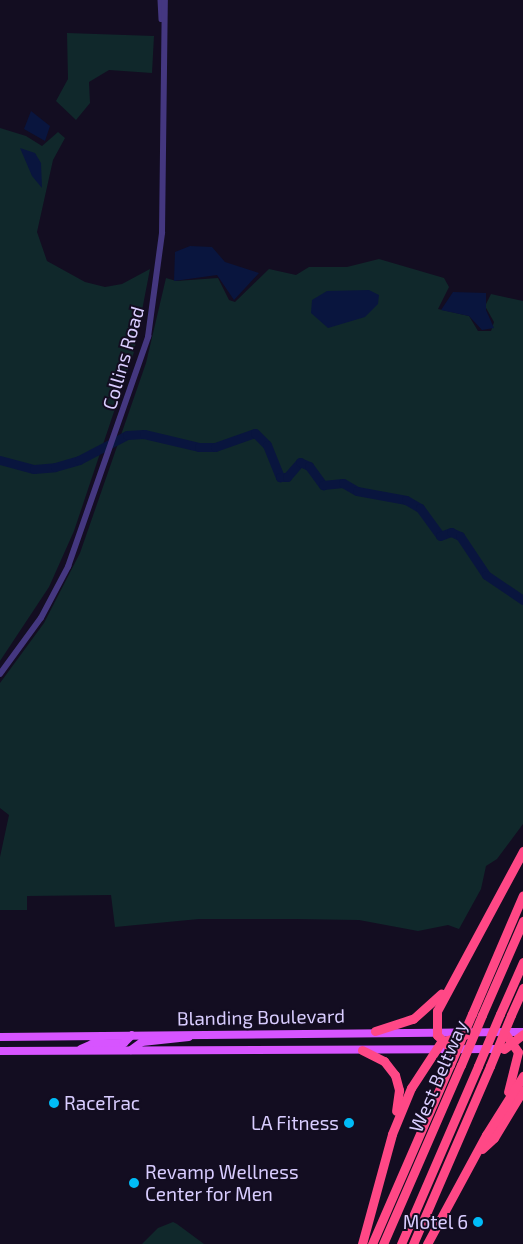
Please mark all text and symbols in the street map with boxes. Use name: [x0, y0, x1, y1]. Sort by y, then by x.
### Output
street label: Collins Road: [97, 304, 149, 412]
street label: Blanding Boulevard: [177, 1004, 345, 1030]
street label: West Beltway: [404, 1016, 472, 1136]
place label: RaceTrac: [64, 1092, 140, 1114]
marker: RaceTrac: [48, 1097, 60, 1109]
place label: LA Fitness: [250, 1112, 339, 1134]
marker: LA Fitness: [343, 1117, 355, 1129]
place label: Revamp Wellness Center for Men: [145, 1161, 299, 1205]
marker: Revamp Wellness Center for Men: [127, 1176, 141, 1190]
place label: Motel 6: [402, 1211, 468, 1233]
marker: Motel 6: [472, 1216, 484, 1228]

